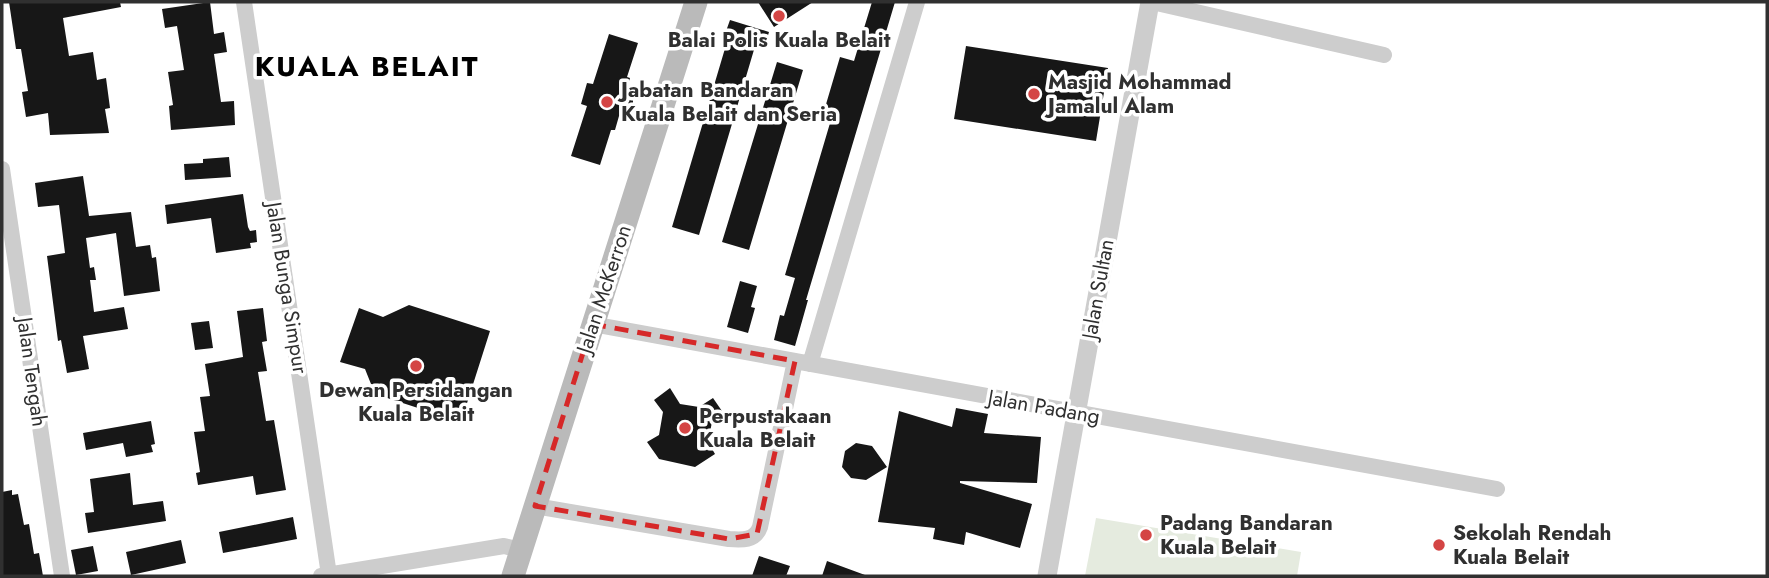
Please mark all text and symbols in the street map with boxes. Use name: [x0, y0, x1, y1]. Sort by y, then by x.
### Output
marker: Balai Polis Kuala Belait: [771, 8, 787, 24]
place label: Balai Polis Kuala Belait: [668, 25, 891, 55]
district label: KUALA BELAIT: [255, 46, 479, 87]
place label: Masjid Mohammad Jamalul Alam: [1044, 67, 1231, 121]
place label: Jabatan Bandaran Kuala Belait dan Seria: [617, 75, 837, 129]
marker: Masjid Mohammad Jamalul Alam: [1026, 86, 1042, 102]
marker: Jabatan Bandaran Kuala Belait dan Seria: [599, 94, 615, 110]
street label: Jalan Bunga Simpur: [258, 197, 315, 377]
street label: Jalan McKerron: [568, 221, 639, 360]
street label: Jalan Sultan: [1074, 237, 1122, 344]
street label: Jalan Tengah: [9, 312, 55, 429]
marker: Dewan Persidangan Kuala Belait: [408, 358, 424, 374]
place label: Dewan Persidangan Kuala Belait: [319, 375, 513, 429]
street label: Jalan Padang: [983, 382, 1102, 432]
place label: Perpustakaan Kuala Belait: [699, 401, 832, 455]
marker: Perpustakaan Kuala Belait: [677, 420, 693, 436]
place label: Padang Bandaran Kuala Belait: [1160, 508, 1333, 562]
place label: Sekolah Rendah Kuala Belait: [1453, 518, 1612, 572]
marker: Padang Bandaran Kuala Belait: [1138, 527, 1154, 543]
marker: Sekolah Rendah Kuala Belait: [1431, 537, 1447, 553]

